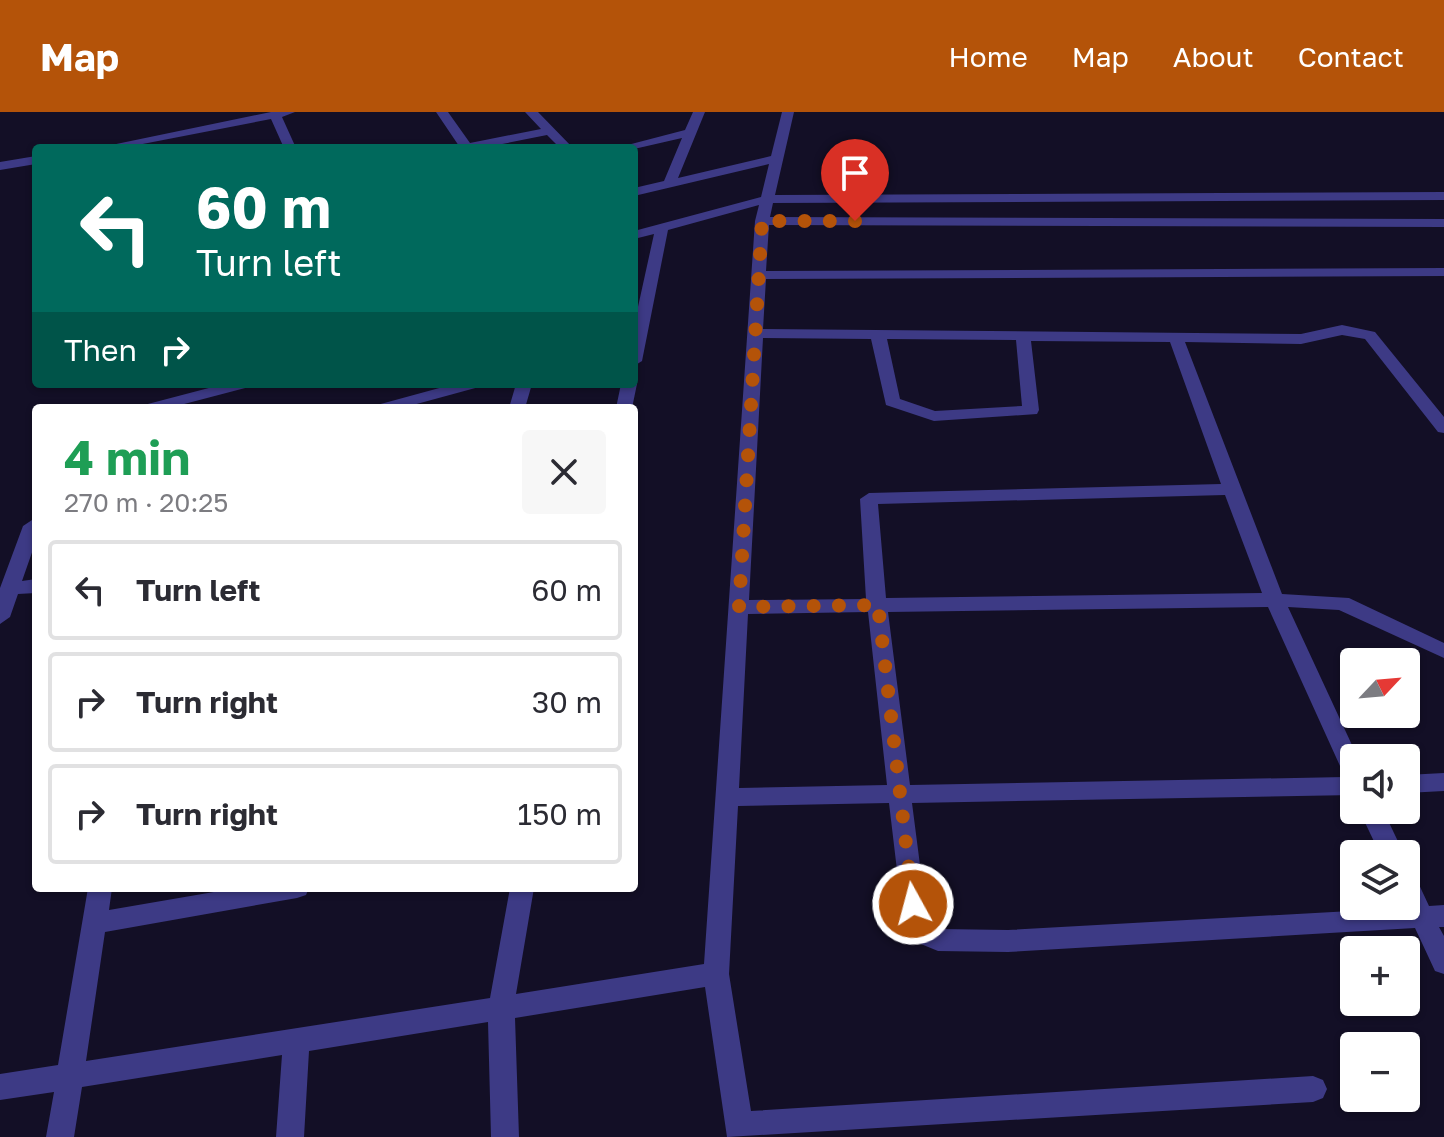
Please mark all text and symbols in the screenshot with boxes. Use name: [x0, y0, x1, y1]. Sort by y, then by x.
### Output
text: Map: [40, 34, 119, 79]
text: Home: [949, 40, 1028, 73]
text: Map: [1072, 40, 1129, 73]
text: About: [1173, 40, 1254, 73]
text: Contact: [1298, 40, 1404, 73]
pin: [821, 139, 889, 221]
icon: arrive: [833, 151, 877, 195]
text: 60 m: [196, 173, 331, 240]
icon: left: [64, 176, 168, 280]
text: Turn left: [196, 241, 342, 284]
icon: right: [153, 328, 197, 372]
text: Then: [64, 332, 137, 368]
text: 4 min: [64, 428, 190, 486]
button: close: [522, 430, 606, 514]
text: 270 m · 20:25: [64, 487, 228, 518]
icon: left: [68, 568, 112, 612]
text: Turn left: [136, 572, 261, 608]
text: 60 m: [531, 572, 602, 608]
north arrow: [1340, 648, 1420, 728]
map controls: [1340, 648, 1420, 1112]
icon: right: [68, 680, 112, 724]
text: Turn right: [136, 684, 278, 720]
text: 30 m: [532, 684, 602, 720]
button: sound: [1340, 744, 1420, 824]
icon: right: [68, 792, 112, 836]
text: Turn right: [136, 796, 278, 832]
text: 150 m: [517, 796, 602, 832]
button: layers: [1340, 840, 1420, 920]
position arrow: [871, 862, 955, 946]
button: +: [1340, 936, 1420, 1016]
button: −: [1340, 1032, 1420, 1112]

